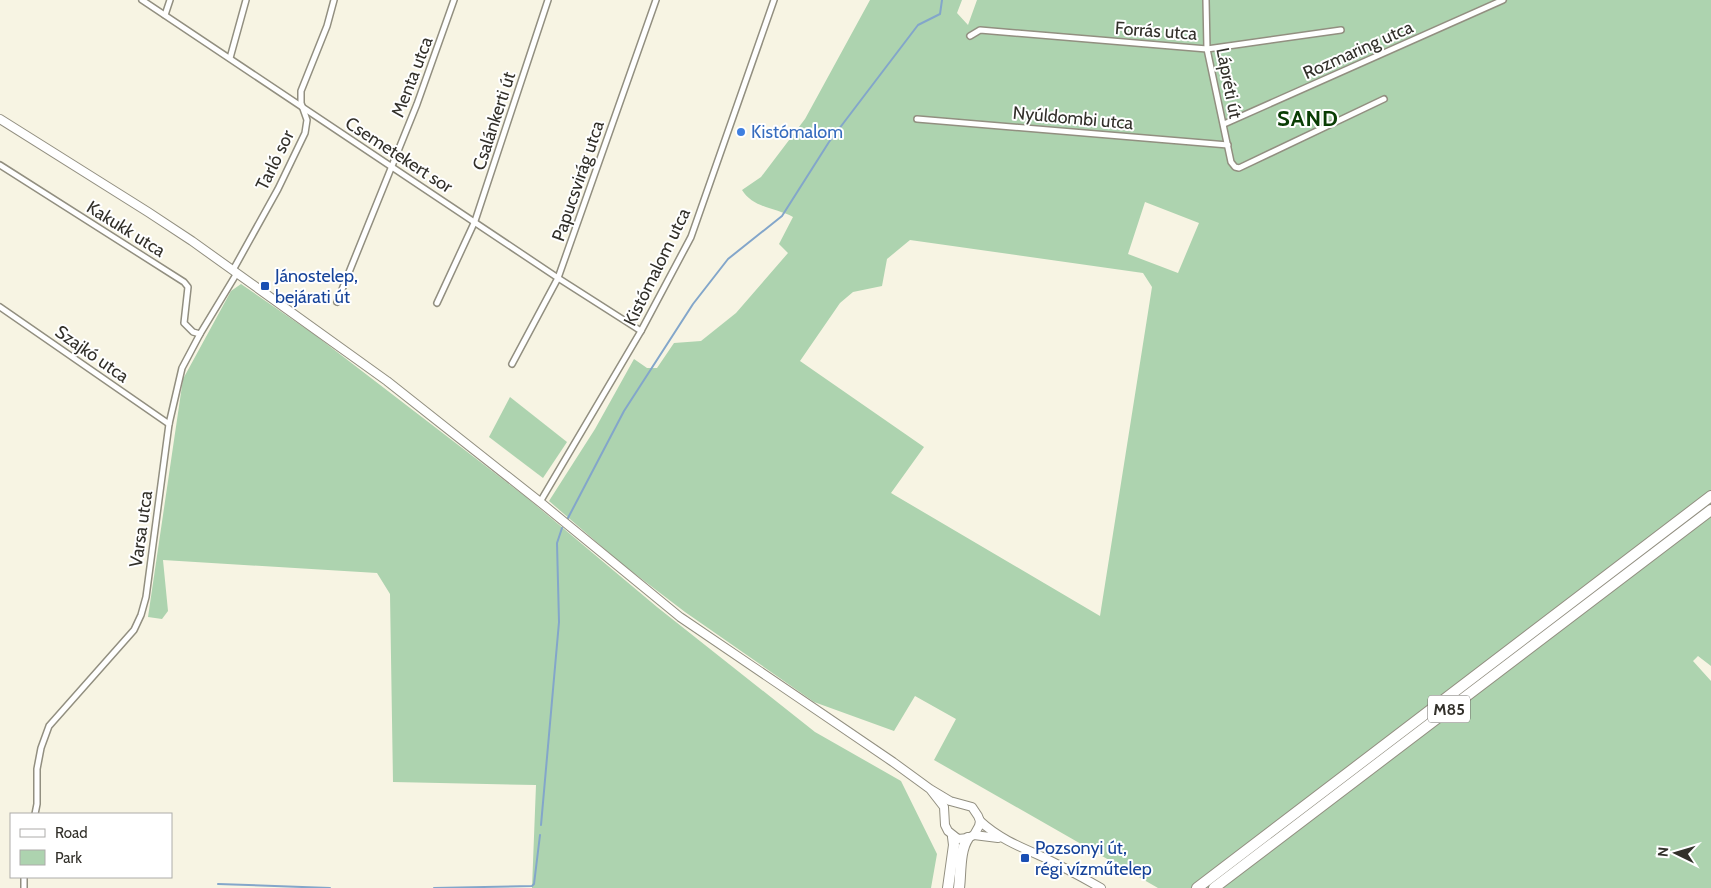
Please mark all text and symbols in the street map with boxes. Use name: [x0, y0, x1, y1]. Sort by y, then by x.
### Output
street label: Rozmaring utca: [1300, 16, 1417, 84]
street label: Forrás utca: [1114, 17, 1198, 45]
street label: Menta utca: [387, 33, 438, 120]
street label: Lápréti út: [1211, 46, 1247, 120]
street label: Csalánkerti út: [468, 69, 520, 173]
street label: Nyúldombi utca: [1012, 102, 1135, 134]
district label: SAND: [1277, 105, 1339, 132]
street label: Csemetekert sor: [341, 112, 457, 198]
street label: Papucsvirág utca: [547, 118, 609, 244]
place label: Kistómalom: [751, 121, 843, 143]
street label: Tarló sor: [251, 126, 299, 194]
marker: Kistómalom: [735, 126, 747, 138]
street label: Kakukk utca: [83, 196, 170, 262]
street label: Kistómalom utca: [619, 204, 695, 329]
place label: Jánostelep, bejárati út: [274, 265, 358, 308]
marker: Jánostelep, bejárati út: [259, 280, 271, 292]
street label: Szajkó utca: [51, 321, 133, 388]
street label: Varsa utca: [125, 489, 157, 569]
road number: M85: [1428, 696, 1470, 722]
legend: [10, 813, 172, 878]
text: Road: [55, 824, 88, 842]
north arrow: [1651, 828, 1701, 878]
place label: Pozsonyi út, régi vízműtelep: [1035, 837, 1152, 880]
text: N: [1654, 846, 1672, 858]
text: Park: [55, 849, 82, 867]
marker: Pozsonyi út, régi vízműtelep: [1019, 852, 1031, 864]

